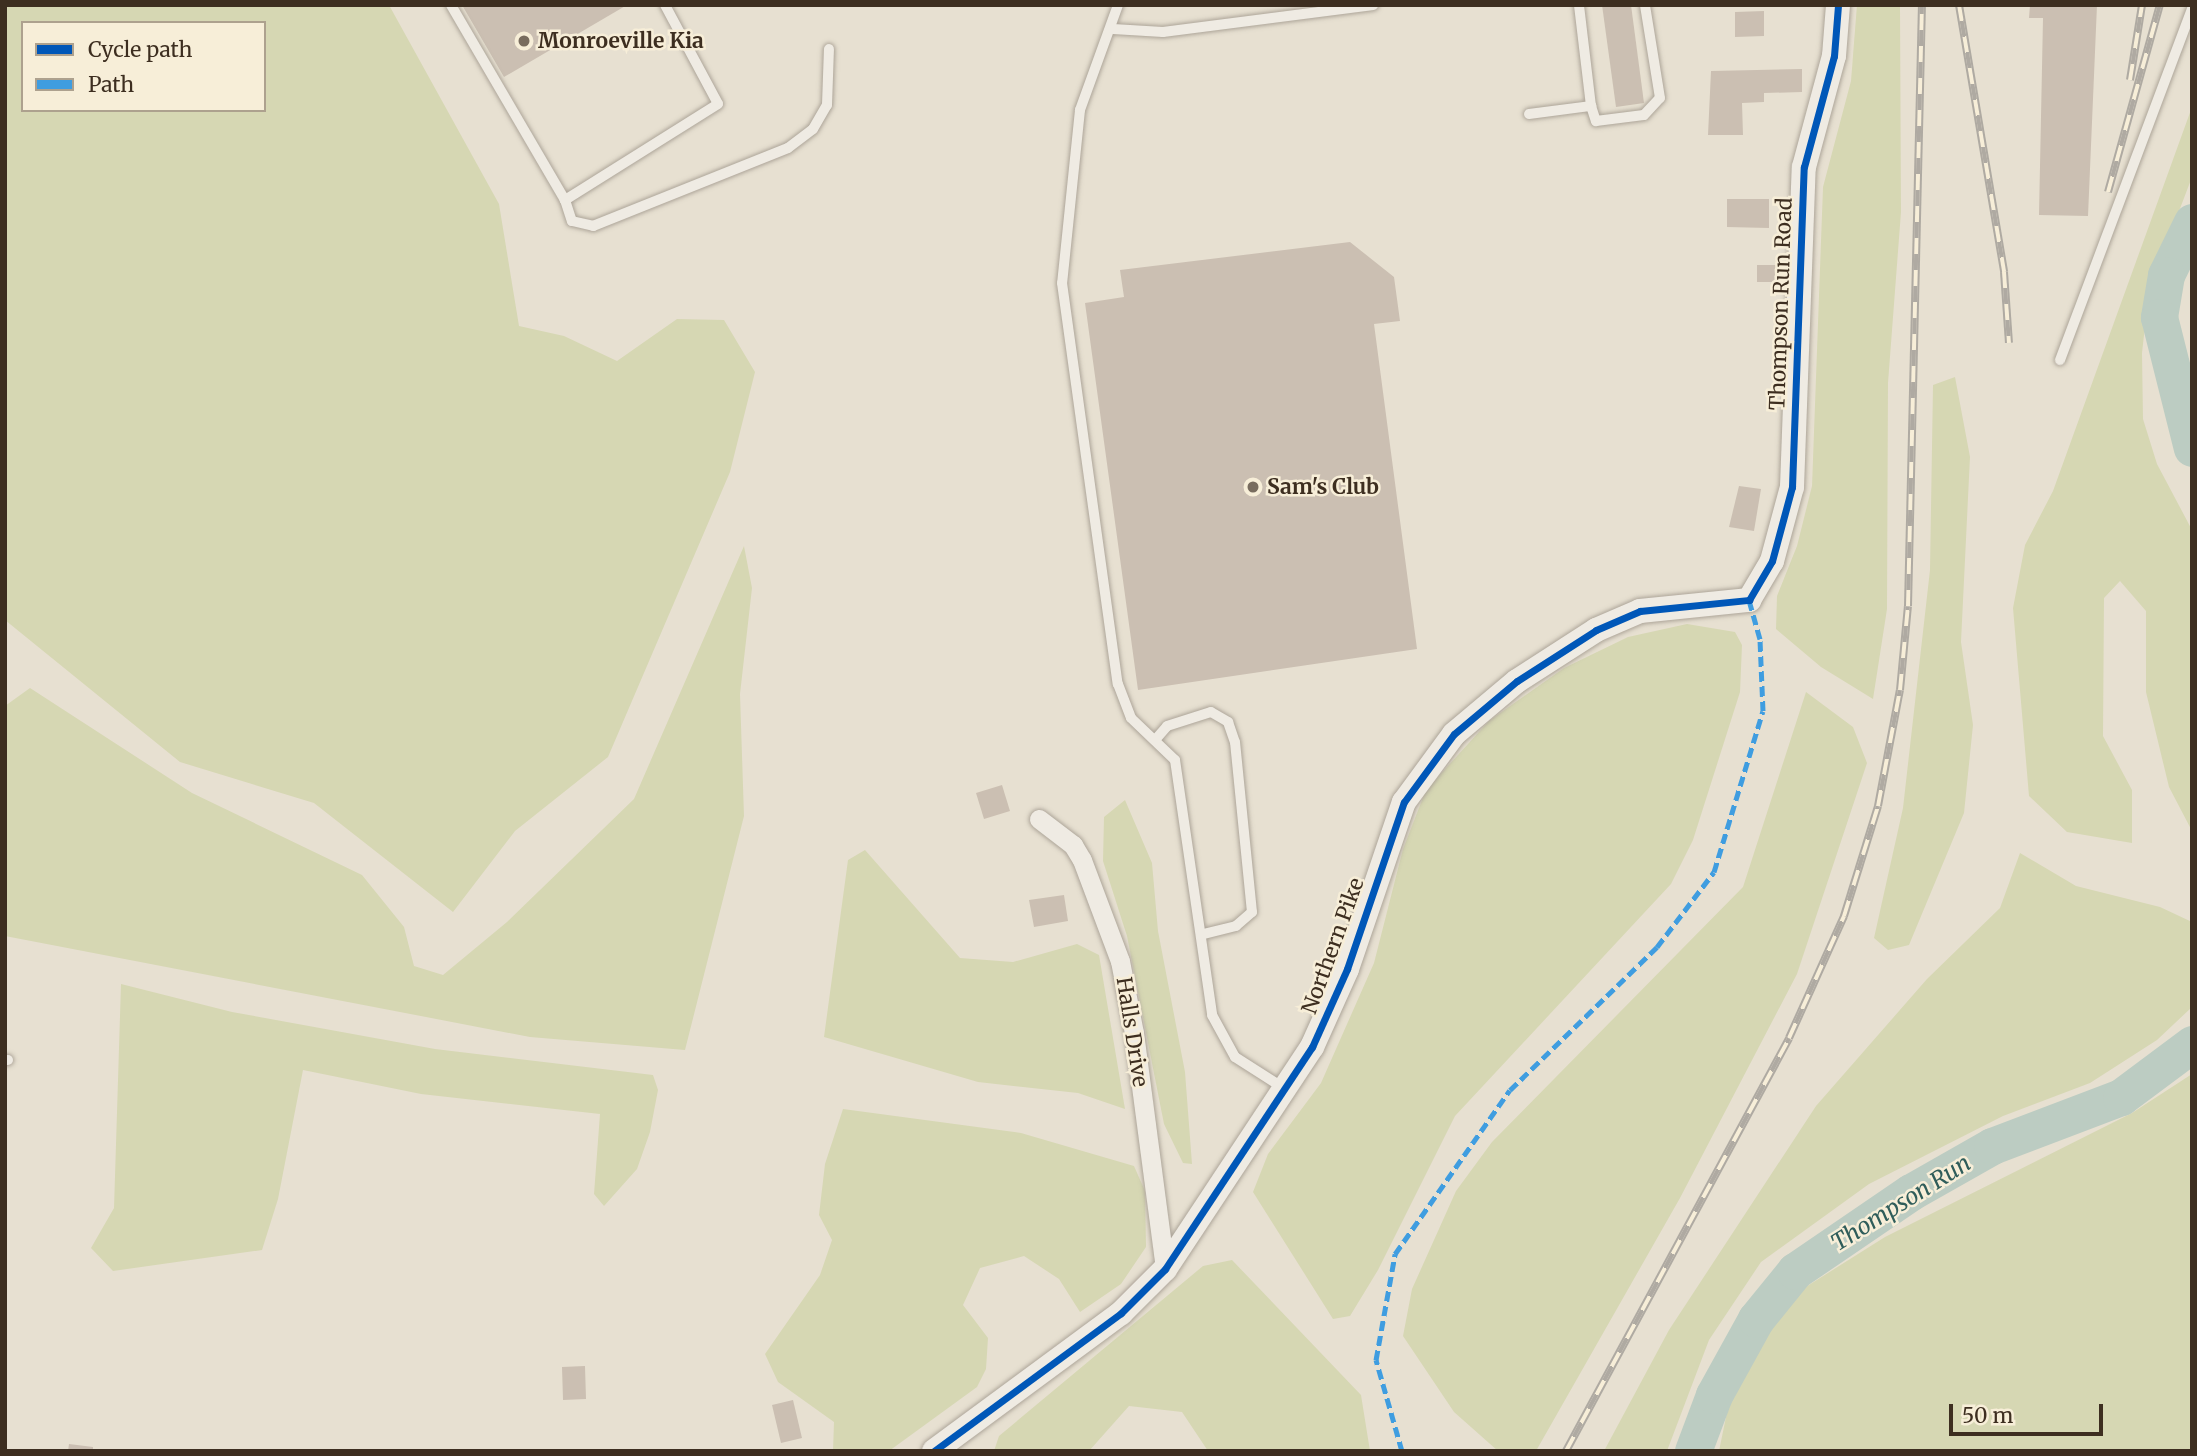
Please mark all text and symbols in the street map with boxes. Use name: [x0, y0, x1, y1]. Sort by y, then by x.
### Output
legend: [21, 21, 266, 112]
place label: Monroeville Kia: [538, 28, 704, 54]
marker: Monroeville Kia: [516, 33, 532, 49]
text: Cycle path: [88, 36, 192, 63]
text: Path: [88, 71, 134, 98]
street label: Thompson Run Road: [1765, 197, 1797, 411]
place label: Sam's Club: [1267, 474, 1379, 500]
marker: Sam's Club: [1245, 479, 1261, 495]
street label: Northern Pike: [1297, 875, 1369, 1017]
street label: Halls Drive: [1111, 975, 1153, 1089]
water label: Thompson Run: [1826, 1149, 1976, 1257]
scale bar: [1952, 1390, 2106, 1434]
text: 50 m: [1962, 1402, 2013, 1429]

